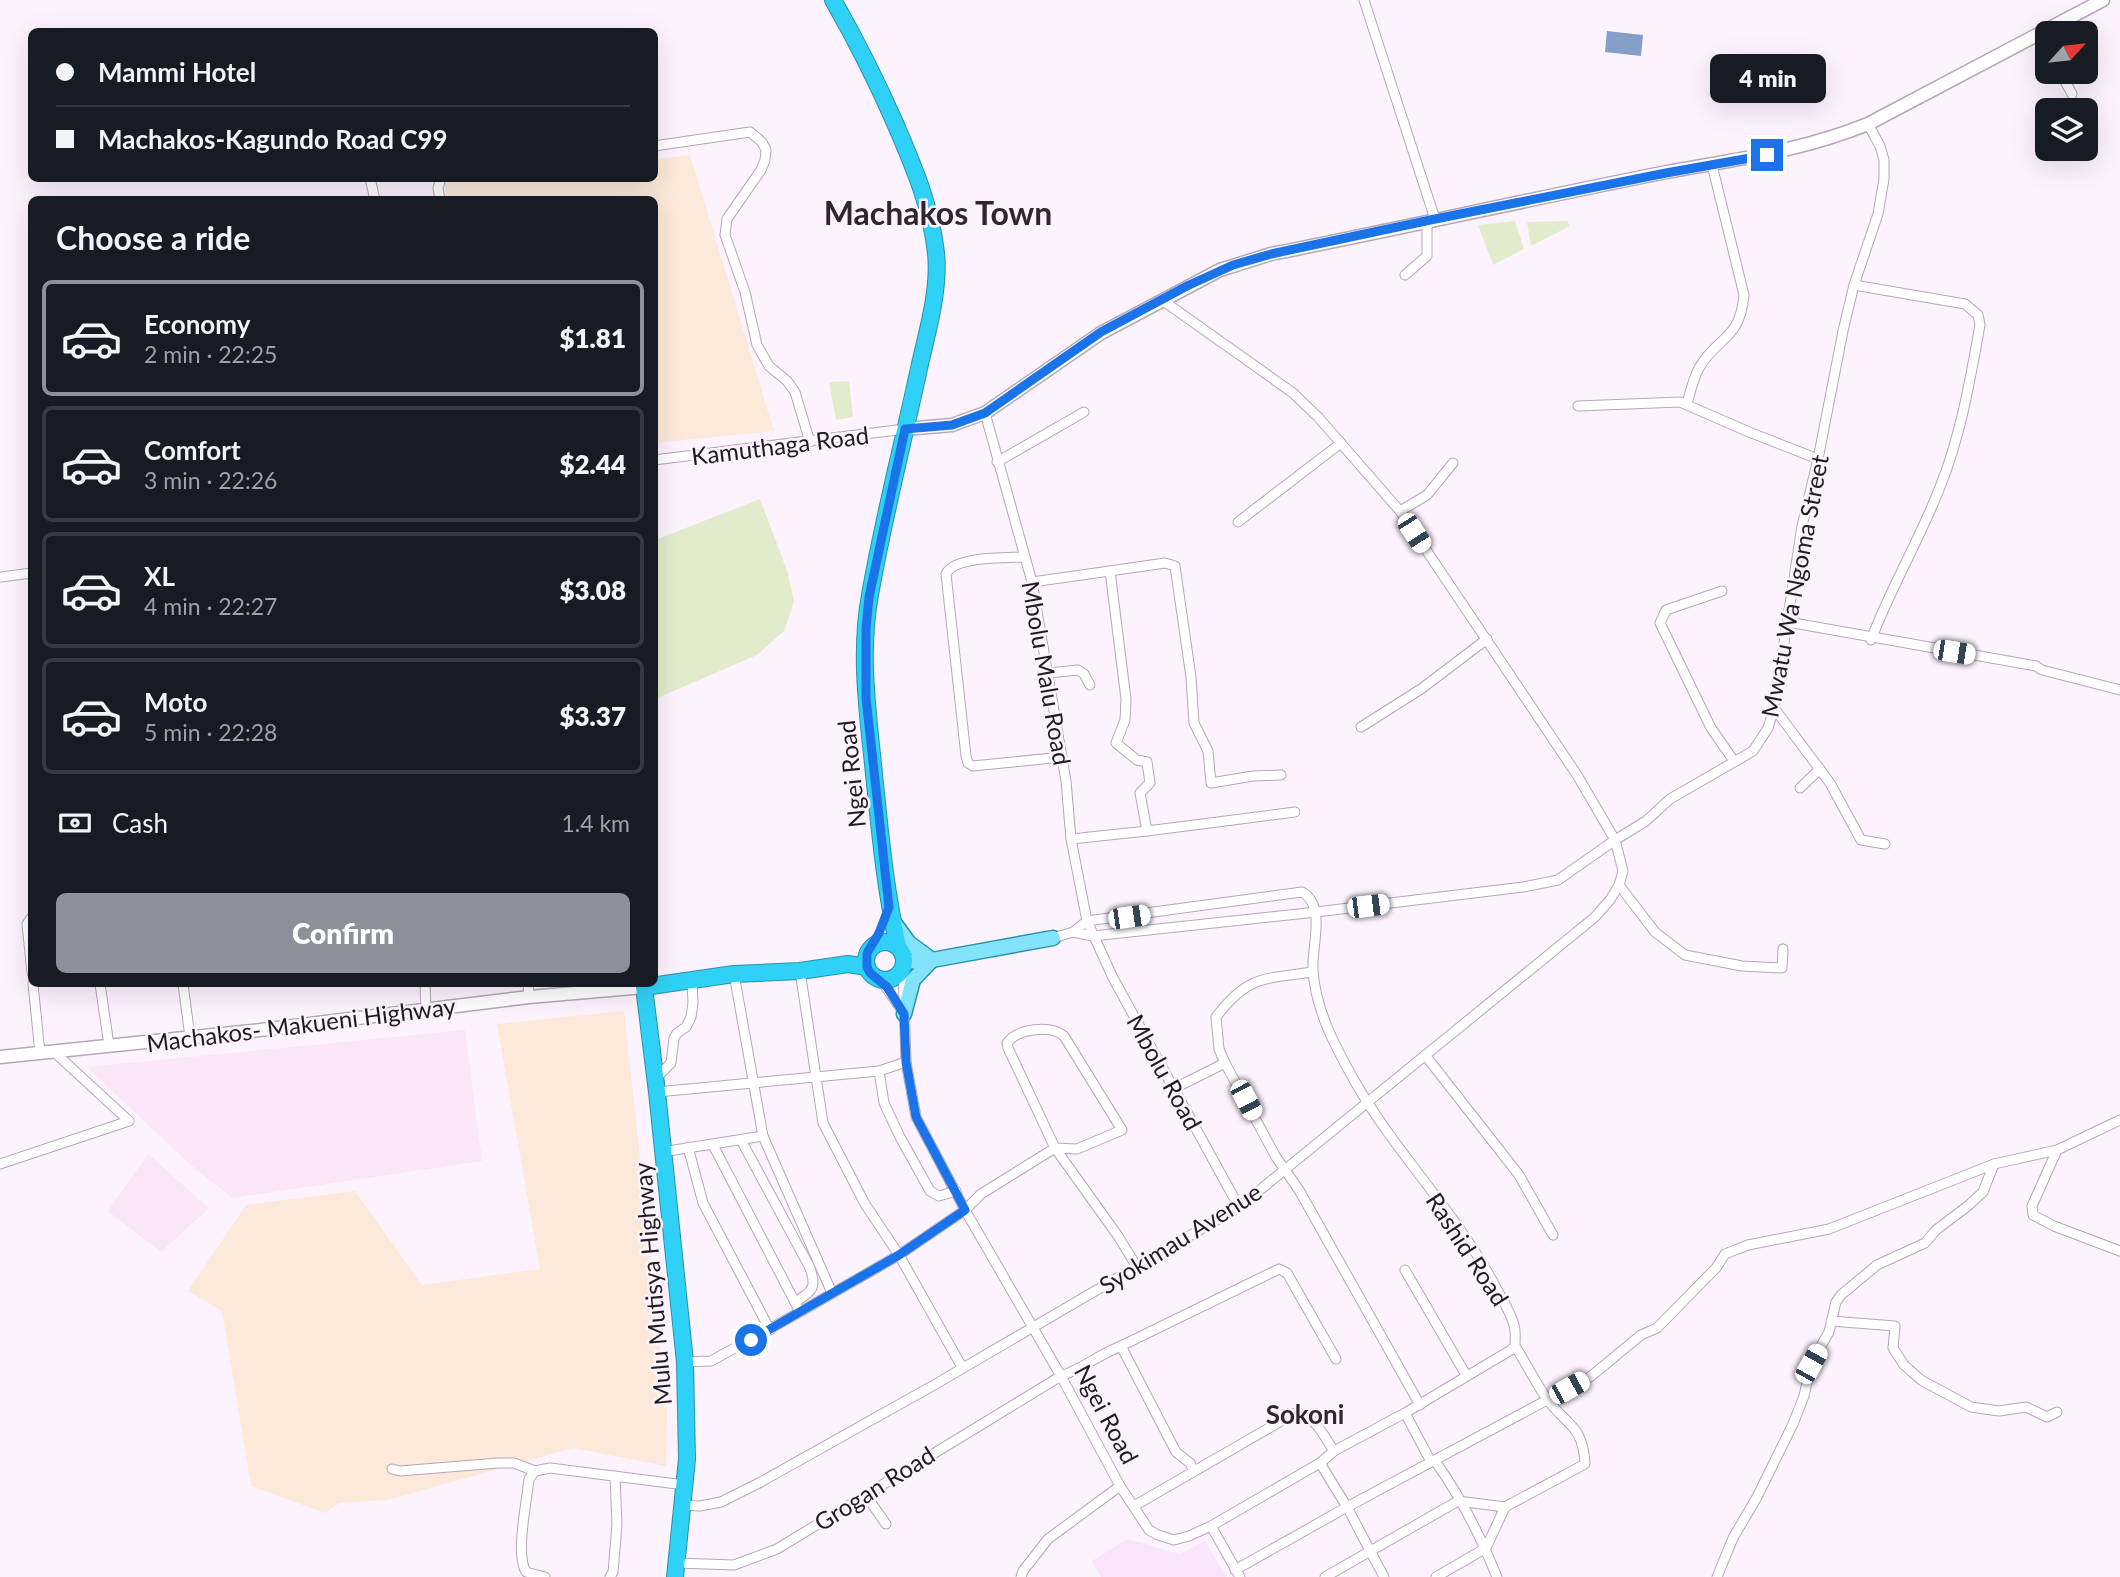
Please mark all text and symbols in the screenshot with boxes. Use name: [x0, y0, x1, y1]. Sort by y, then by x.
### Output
north arrow: [2035, 21, 2098, 84]
map controls: [2035, 21, 2098, 161]
callout: 4 min: [1709, 54, 1825, 102]
text: Mammi Hotel: [98, 56, 256, 88]
text: 4 min: [1739, 64, 1797, 92]
button: layers: [2035, 98, 2098, 161]
text: Machakos-Kagundo Road C99: [98, 123, 448, 155]
route end: [1751, 139, 1783, 171]
district label: Machakos Town: [824, 193, 1052, 232]
text: Choose a ride: [56, 218, 250, 257]
icon: car: [60, 307, 123, 370]
text: Economy: [144, 308, 250, 340]
text: $1.81: [559, 322, 626, 354]
text: 2 min · 22:25: [144, 340, 277, 368]
street label: Kamuthaga Road: [690, 420, 870, 470]
icon: car: [60, 433, 123, 496]
text: Comfort: [144, 434, 241, 466]
text: $2.44: [559, 448, 626, 480]
street label: Mwatu Wa Ngoma Street: [1754, 452, 1834, 720]
text: 3 min · 22:26: [144, 466, 277, 494]
car: [1394, 510, 1435, 556]
icon: car: [60, 559, 123, 622]
text: XL: [144, 560, 175, 592]
text: $3.08: [559, 574, 626, 606]
street label: Mbolu Malu Road: [1017, 579, 1077, 767]
text: 4 min · 22:27: [144, 592, 277, 620]
car: [1932, 638, 1977, 666]
icon: car: [60, 685, 123, 748]
text: Moto: [144, 686, 207, 718]
text: $3.37: [559, 700, 626, 732]
text: 5 min · 22:28: [144, 718, 277, 746]
street label: Ngei Road: [831, 719, 871, 829]
icon: cash: [56, 804, 94, 842]
text: Cash: [112, 807, 168, 839]
text: 1.4 km: [561, 809, 630, 837]
button: Confirm: [56, 893, 630, 973]
car: [1346, 893, 1391, 919]
car: [1107, 904, 1152, 930]
street label: Machakos- Makueni Highway: [145, 991, 458, 1057]
street label: Mbolu Road: [1121, 1009, 1209, 1135]
car: [1227, 1077, 1266, 1123]
street label: Mulu Mutisya Highway: [627, 1161, 677, 1407]
street label: Syokimau Avenue: [1094, 1176, 1266, 1300]
street label: Rashid Road: [1421, 1187, 1515, 1311]
route start: [735, 1324, 767, 1356]
car: [1792, 1341, 1831, 1387]
street label: Ngei Road: [1069, 1359, 1145, 1469]
car: [1546, 1369, 1593, 1407]
district label: Sokoni: [1266, 1398, 1344, 1430]
street label: Grogan Road: [809, 1440, 939, 1536]

